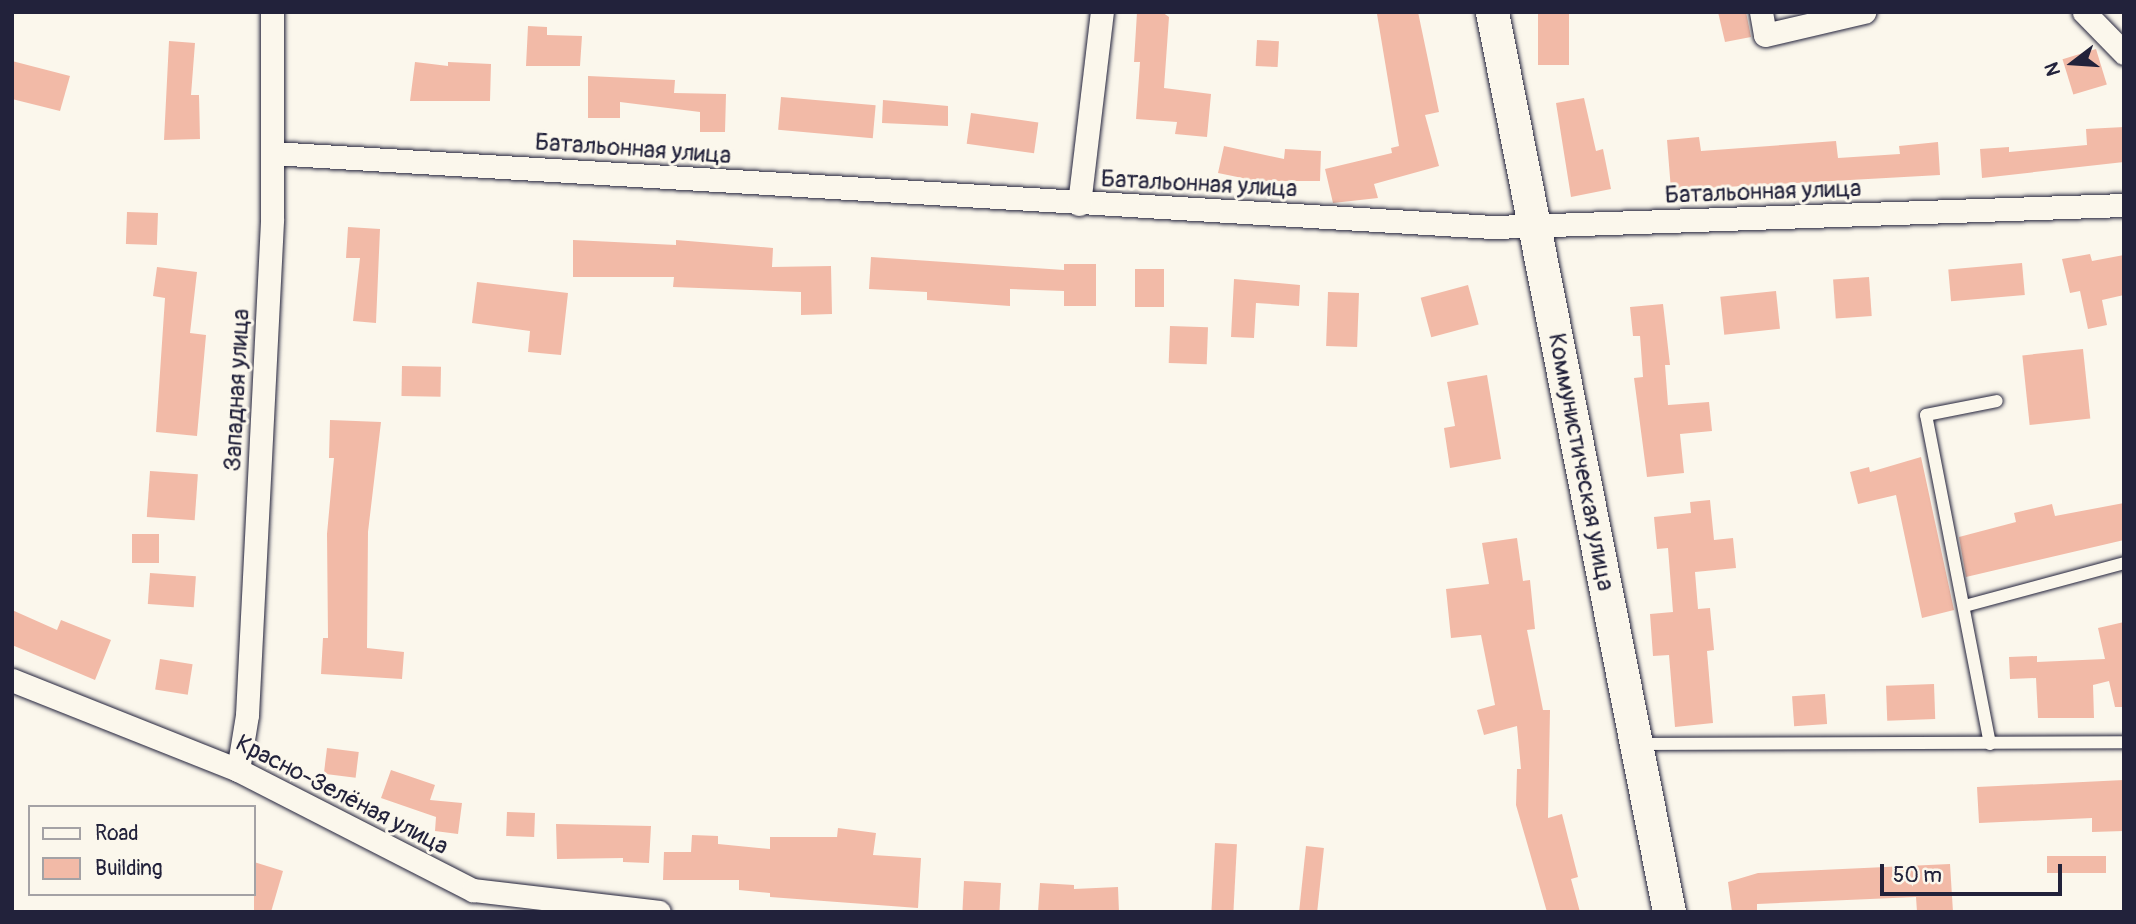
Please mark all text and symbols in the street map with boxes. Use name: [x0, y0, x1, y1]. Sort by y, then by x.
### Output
north arrow: [2038, 28, 2108, 98]
text: N: [2040, 59, 2066, 79]
street label: Батальонная улица: [534, 128, 732, 170]
street label: Батальонная улица: [1100, 164, 1298, 204]
street label: Батальонная улица: [1664, 174, 1862, 210]
street label: Западная улица: [218, 308, 256, 472]
street label: Коммунистическая улица: [1542, 331, 1620, 593]
street label: Красно-Зелёная улица: [231, 729, 453, 861]
legend: [28, 805, 256, 896]
text: Road: [95, 820, 139, 847]
scale bar: [1884, 850, 2066, 894]
text: Building: [95, 855, 162, 882]
text: 50 m: [1893, 862, 1942, 889]

